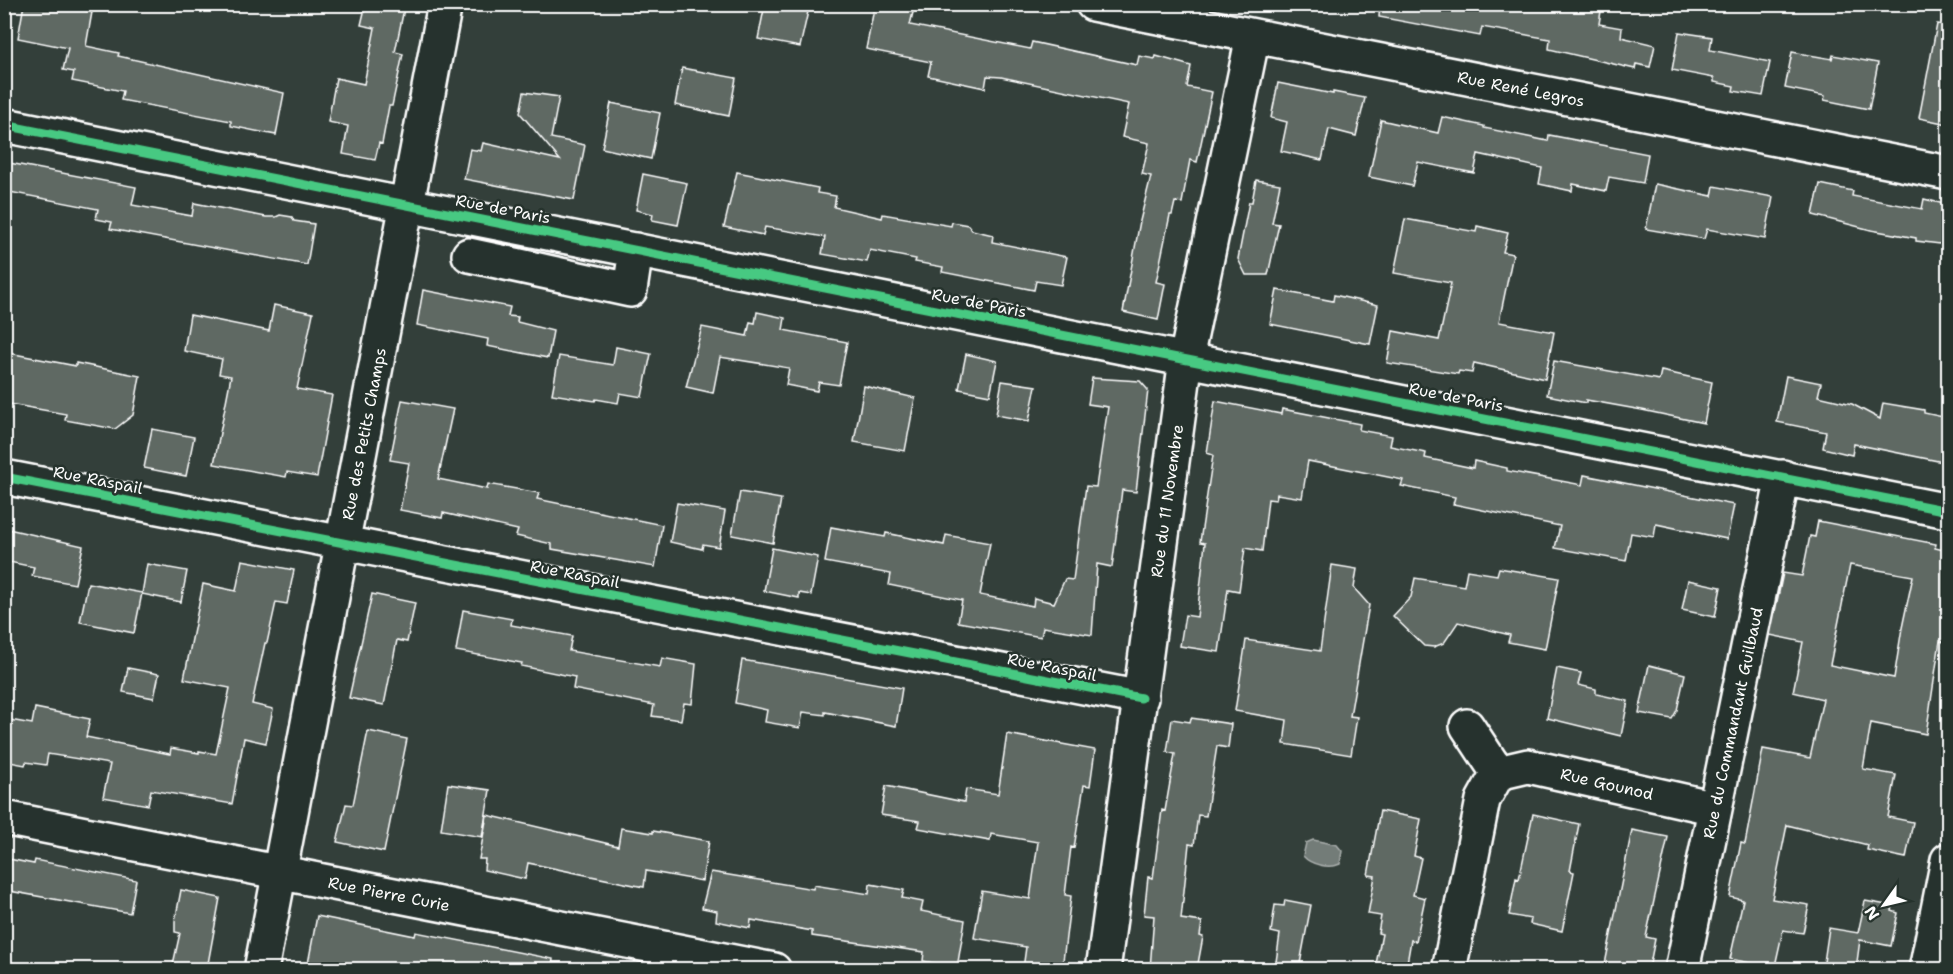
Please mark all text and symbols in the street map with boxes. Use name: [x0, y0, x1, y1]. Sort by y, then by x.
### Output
street label: Rue René Legros: [1456, 66, 1586, 112]
street label: Rue de Paris: [454, 190, 552, 228]
street label: Rue de Paris: [930, 284, 1028, 322]
street label: Rue des Petits Champs: [337, 346, 391, 522]
street label: Rue de Paris: [1407, 378, 1505, 416]
street label: Rue du 11 Novembre: [1146, 423, 1188, 579]
street label: Rue Raspail: [51, 461, 145, 499]
street label: Rue Raspail: [528, 555, 622, 593]
street label: Rue du Commandant Guilbaud: [1698, 605, 1768, 841]
street label: Rue Raspail: [1005, 648, 1099, 686]
street label: Rue Gounod: [1558, 763, 1656, 805]
street label: Rue Pierre Curie: [326, 872, 452, 916]
north arrow: [1854, 875, 1914, 935]
text: N: [1860, 902, 1884, 924]

